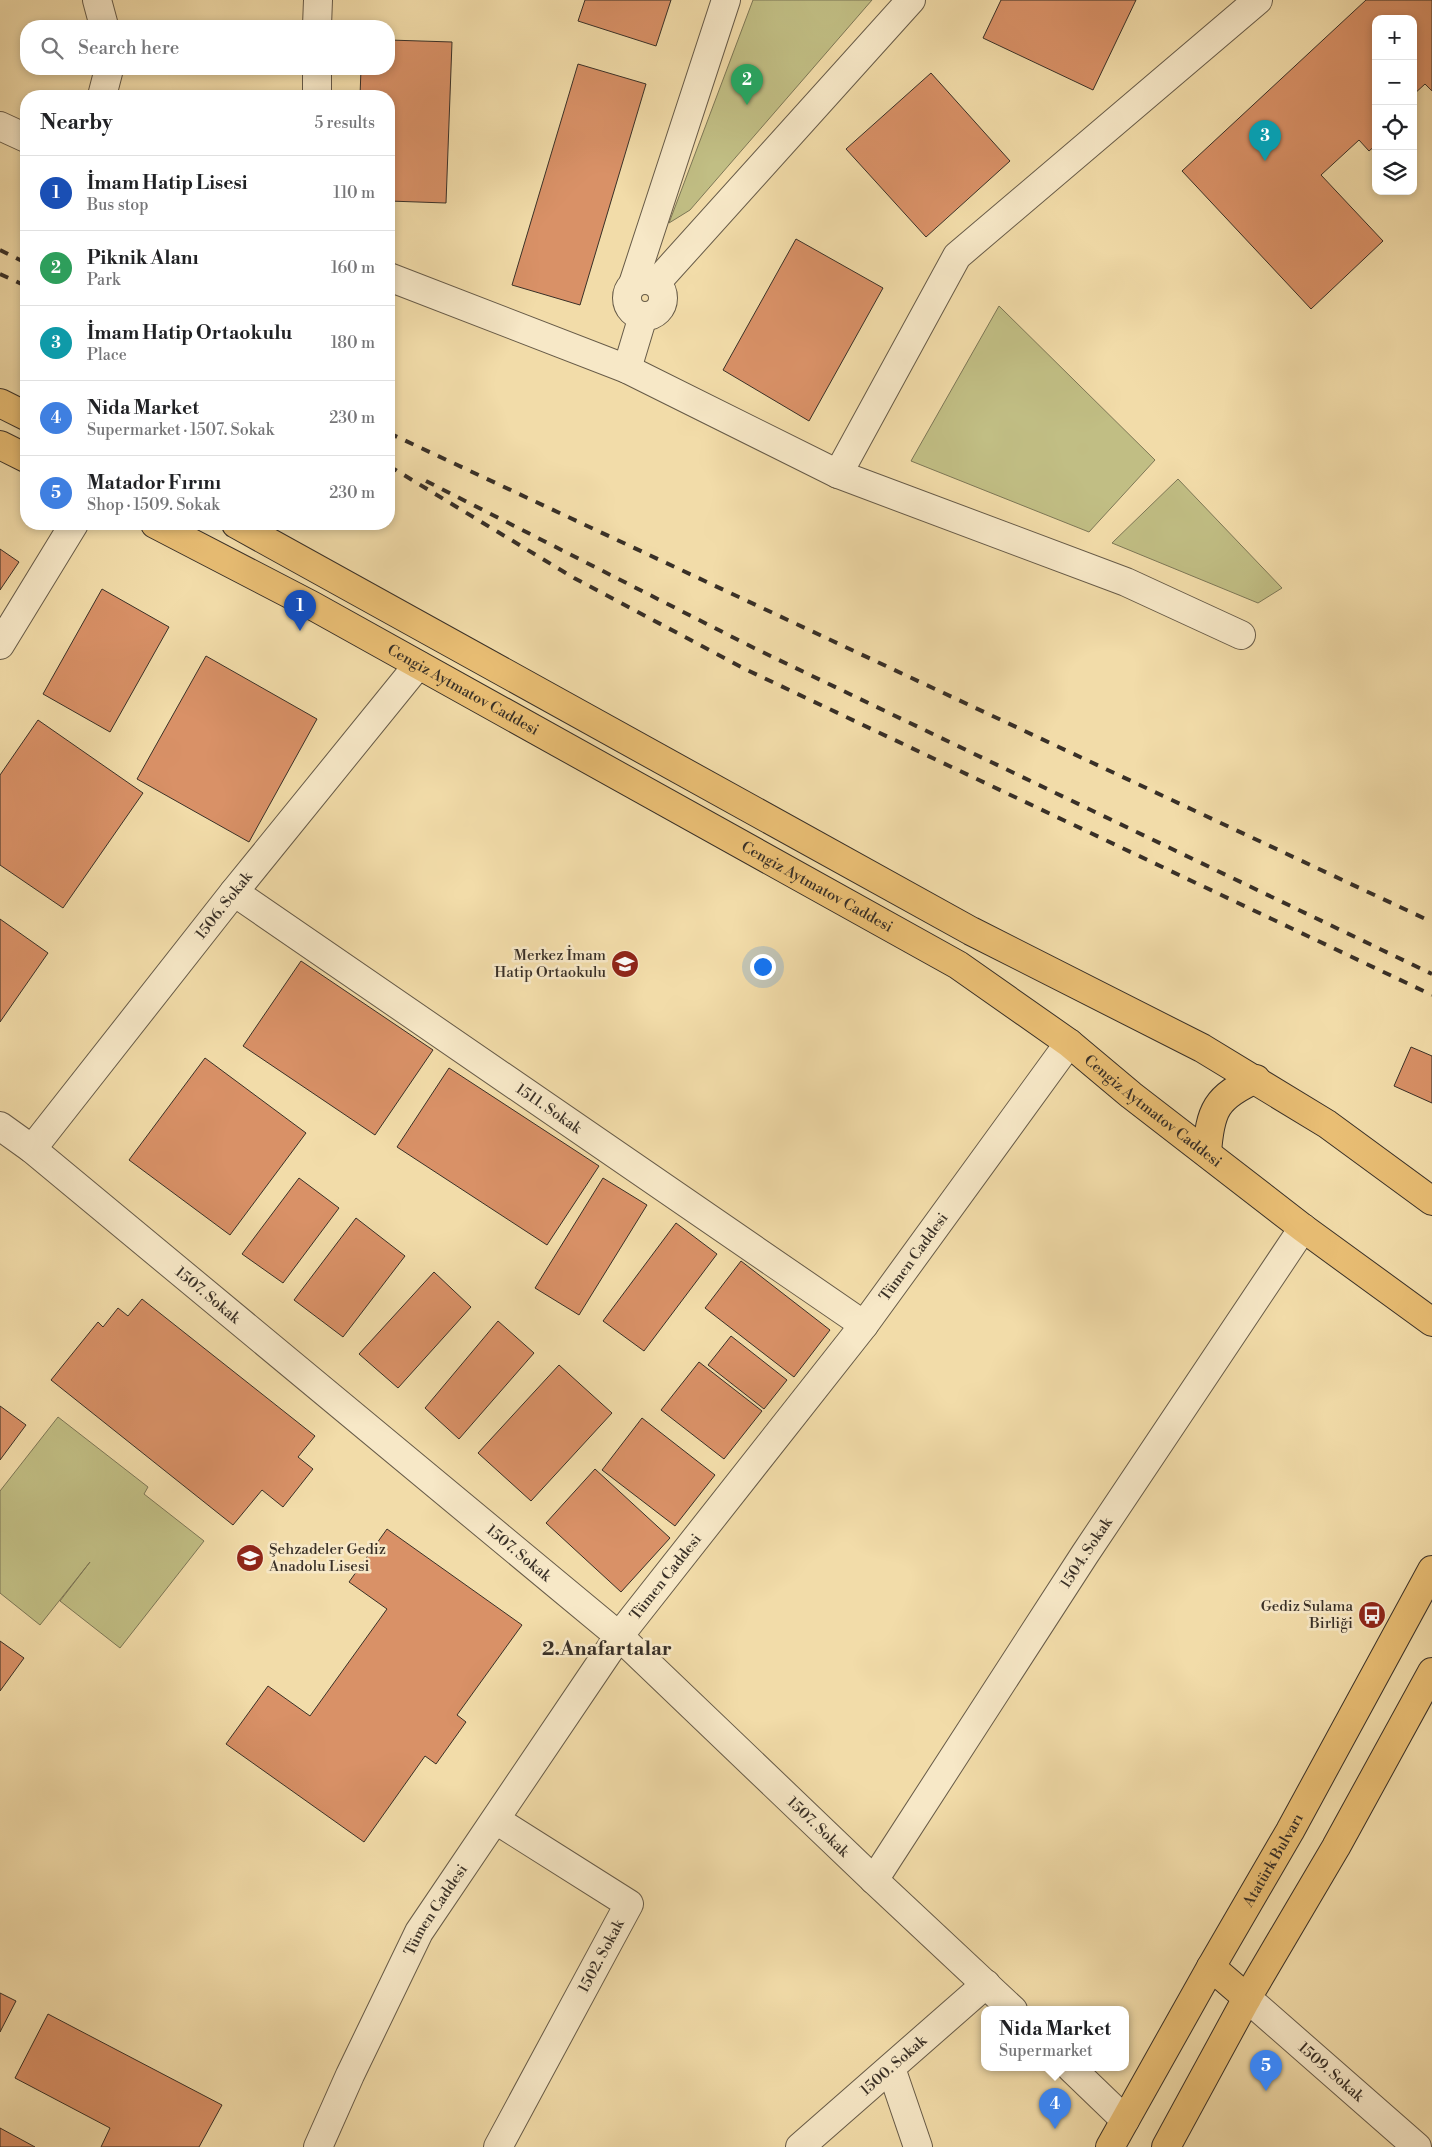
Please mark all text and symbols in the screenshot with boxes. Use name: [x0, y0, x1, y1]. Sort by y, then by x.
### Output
map controls: [1372, 15, 1417, 195]
button: +: [1372, 15, 1417, 60]
search box: [20, 20, 395, 75]
icon: search: [38, 34, 66, 62]
text: Search here: [78, 36, 179, 60]
button: −: [1372, 60, 1417, 105]
pin: 2: [731, 64, 763, 105]
button: locate: [1372, 105, 1417, 150]
text: Nearby: [40, 110, 113, 136]
text: 5 results: [314, 113, 375, 133]
pin: 3: [1249, 120, 1281, 161]
button: layers: [1372, 150, 1417, 195]
text: İmam Hatip Lisesi: [87, 171, 248, 195]
text: 1: [52, 183, 60, 203]
text: 110 m: [333, 183, 375, 203]
text: Bus stop: [87, 195, 149, 215]
text: Piknik Alanı: [87, 246, 198, 270]
text: 2: [51, 258, 61, 278]
text: 160 m: [331, 258, 375, 278]
text: Park: [87, 270, 120, 290]
text: İmam Hatip Ortaokulu: [87, 321, 292, 345]
text: 3: [51, 333, 61, 353]
text: 180 m: [331, 333, 375, 353]
text: Place: [87, 345, 127, 365]
text: Nida Market: [87, 396, 199, 420]
text: 4: [51, 408, 61, 428]
text: 230 m: [329, 408, 375, 428]
text: Supermarket · 1507. Sokak: [87, 420, 274, 440]
text: Matador Fırını: [87, 471, 221, 495]
text: 5: [51, 483, 61, 503]
text: 230 m: [329, 483, 375, 503]
text: Shop · 1509. Sokak: [87, 495, 220, 515]
pin: 1: [284, 590, 316, 631]
street label: Cengiz Aytmatov Caddesi: [384, 640, 542, 740]
street label: Cengiz Aytmatov Caddesi: [738, 837, 896, 937]
street label: 1506. Sokak: [191, 867, 257, 943]
place label: Merkez İmam Hatip Ortaokulu: [494, 945, 606, 982]
school or university icon: Merkez İmam Hatip Ortaokulu: [610, 949, 640, 979]
your location: [750, 954, 776, 980]
street label: Cengiz Aytmatov Caddesi: [1080, 1051, 1226, 1172]
street label: 1511. Sokak: [512, 1080, 586, 1139]
street label: Tümen Caddesi: [875, 1209, 952, 1305]
street label: 1507. Sokak: [171, 1263, 245, 1329]
street label: 1504. Sokak: [1056, 1513, 1117, 1592]
street label: 1507. Sokak: [482, 1521, 556, 1587]
street label: Tümen Caddesi: [626, 1530, 706, 1624]
place label: Şehzadeler Gediz Anadolu Lisesi: [268, 1540, 386, 1576]
school or university icon: Şehzadeler Gediz Anadolu Lisesi: [235, 1543, 265, 1573]
place label: Gediz Sulama Birliği: [1261, 1597, 1353, 1633]
bus stop icon: Gediz Sulama Birliği: [1357, 1600, 1387, 1630]
district label: 2.Anafartalar: [542, 1637, 672, 1662]
street label: 1507. Sokak: [783, 1793, 854, 1862]
street label: Atatürk Bulvarı: [1239, 1810, 1308, 1911]
street label: Tümen Caddesi: [400, 1861, 472, 1959]
street label: 1502. Sokak: [574, 1915, 629, 1996]
popup: [981, 2006, 1129, 2071]
text: Nida Market: [999, 2017, 1111, 2041]
street label: 1500. Sokak: [857, 2031, 932, 2100]
street label: 1509. Sokak: [1294, 2038, 1369, 2107]
text: Supermarket: [999, 2041, 1093, 2061]
pin: 5: [1250, 2050, 1282, 2091]
pin: 4: [1039, 2088, 1071, 2129]

